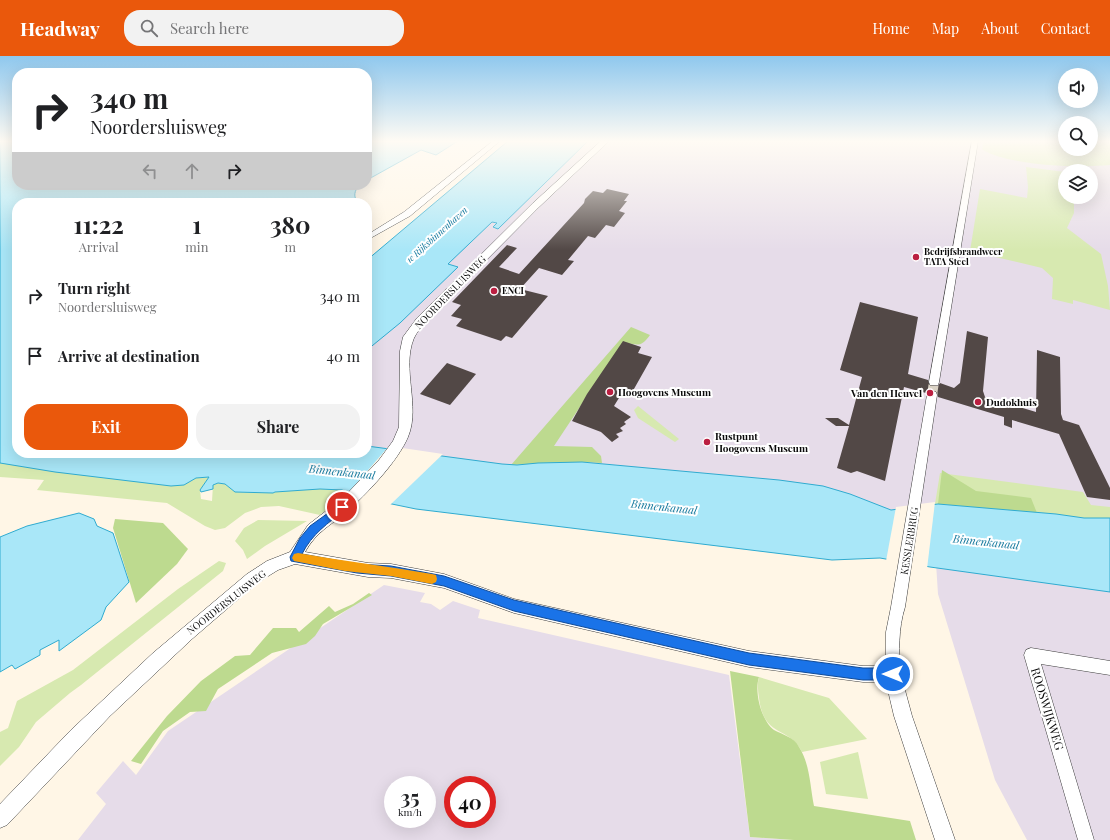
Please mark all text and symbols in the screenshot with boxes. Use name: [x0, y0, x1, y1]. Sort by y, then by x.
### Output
search box: [124, 10, 404, 46]
text: Headway: [20, 15, 100, 41]
icon: search: [138, 17, 160, 39]
text: Search here: [170, 18, 249, 38]
text: Home: [872, 19, 910, 38]
text: Map: [932, 19, 959, 38]
text: About: [981, 19, 1019, 38]
text: Contact: [1041, 19, 1090, 38]
map controls: [1058, 68, 1098, 204]
button: sound: [1058, 68, 1098, 108]
text: 340 m: [90, 79, 168, 116]
icon: right: [24, 84, 76, 136]
text: Noordersluisweg: [90, 115, 227, 139]
button: search: [1058, 116, 1098, 156]
icon: left: [139, 160, 161, 182]
icon: ahead: [181, 160, 203, 182]
icon: right: [223, 160, 245, 182]
button: layers: [1058, 164, 1098, 204]
water label: 1e Rijksbinnenhaven: [403, 203, 470, 265]
text: 11:22: [73, 208, 124, 240]
text: 1: [192, 208, 201, 240]
text: 380: [270, 208, 311, 240]
text: Arrival: [79, 238, 119, 255]
text: min: [185, 238, 208, 255]
text: m: [284, 238, 296, 255]
place label: Bedrijfsbrandweer TATA Steel: [924, 245, 1003, 267]
street label: NOORDERSLUISWEG: [411, 252, 489, 332]
marker: Bedrijfsbrandweer TATA Steel: [911, 252, 921, 262]
text: Turn right: [58, 278, 131, 298]
place label: ENCI: [502, 284, 524, 296]
icon: right: [24, 285, 46, 307]
text: 340 m: [320, 286, 360, 306]
marker: ENCI: [489, 286, 499, 296]
text: Noordersluisweg: [58, 298, 157, 315]
icon: arrive: [24, 345, 46, 367]
text: Arrive at destination: [58, 346, 200, 366]
text: 40 m: [327, 346, 360, 366]
place label: Hoogovens Museum: [618, 385, 711, 399]
place label: Van den Heuvel: [850, 386, 922, 400]
marker: Hoogovens Museum: [605, 387, 615, 397]
marker: Van den Heuvel: [925, 388, 935, 398]
place label: Dudokhuis: [986, 395, 1037, 409]
marker: Dudokhuis: [973, 397, 983, 407]
button: Exit: [24, 404, 188, 450]
button: Share: [196, 404, 360, 450]
place label: Rustpunt Hoogovens Museum: [715, 429, 808, 455]
marker: Rustpunt Hoogovens Museum: [702, 437, 712, 447]
water label: Binnenkanaal: [307, 460, 377, 483]
pin: [325, 490, 359, 524]
water label: Binnenkanaal: [629, 495, 699, 518]
icon: arrive: [331, 496, 353, 518]
street label: KESSLERBRUG: [897, 506, 921, 576]
water label: Binnenkanaal: [951, 530, 1021, 553]
street label: NOORDERSLUISWEG: [183, 567, 269, 637]
position arrow: [872, 653, 914, 695]
street label: ROOSWIJKWEG: [1028, 666, 1068, 752]
speed limit sign: 40: [444, 776, 496, 828]
text: 35: [401, 783, 419, 810]
text: km/h: [398, 805, 422, 819]

